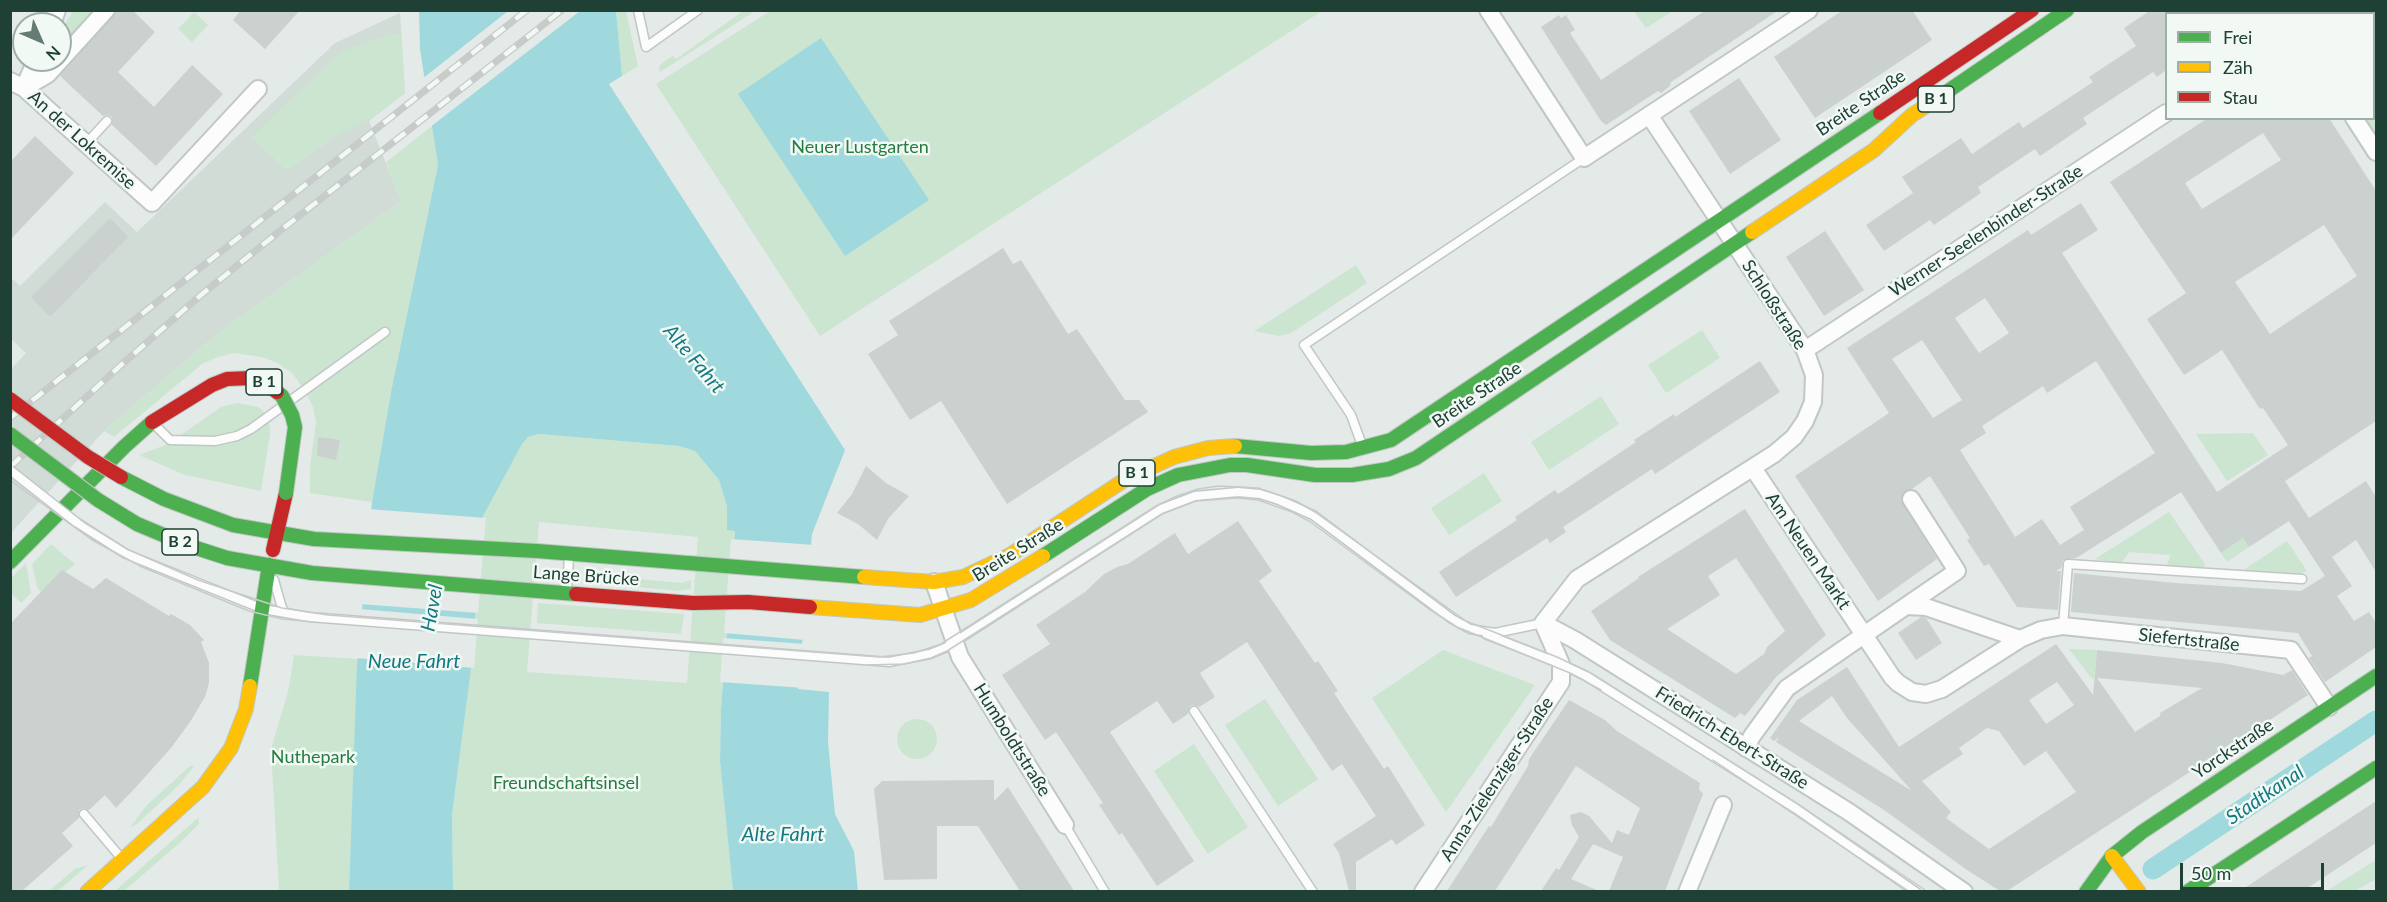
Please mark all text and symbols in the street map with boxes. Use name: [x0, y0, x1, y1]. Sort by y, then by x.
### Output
north arrow: [12, 12, 72, 72]
legend: [2165, 12, 2375, 120]
text: Frei: [2223, 26, 2252, 48]
text: N: [43, 43, 65, 65]
text: Zäh: [2223, 56, 2253, 78]
street label: Breite Straße: [1812, 65, 1910, 141]
street label: An der Lokremise: [24, 86, 140, 194]
road number: B 1: [1918, 86, 1954, 112]
text: Stau: [2223, 86, 2258, 108]
park label: Neuer Lustgarten: [791, 136, 929, 158]
street label: Werner-Seelenbinder-Straße: [1885, 160, 2087, 302]
street label: Schloßstraße: [1737, 256, 1811, 354]
water label: Alte Fahrt: [658, 320, 730, 398]
street label: Breite Straße: [1428, 357, 1526, 433]
road number: B 1: [246, 369, 282, 395]
road number: B 1: [1119, 460, 1155, 486]
street label: Am Neuen Markt: [1761, 488, 1855, 614]
street label: Breite Straße: [969, 514, 1067, 586]
road number: B 2: [162, 529, 198, 555]
street label: Lange Brücke: [532, 562, 640, 590]
water label: Havel: [416, 583, 448, 633]
street label: Siefertstraße: [2137, 624, 2241, 656]
water label: Neue Fahrt: [368, 650, 460, 674]
street label: Humboldtstraße: [969, 680, 1055, 800]
street label: Friedrich-Ebert-Straße: [1651, 682, 1813, 794]
street label: Anna-Zielenziger-Straße: [1436, 693, 1558, 865]
street label: Yorckstraße: [2188, 714, 2278, 784]
park label: Nuthepark: [271, 746, 355, 768]
water label: Stadtkanal: [2221, 760, 2309, 830]
park label: Freundschaftsinsel: [493, 772, 639, 794]
water label: Alte Fahrt: [742, 823, 824, 847]
scale bar: [2183, 851, 2327, 889]
text: 50 m: [2191, 862, 2231, 884]

